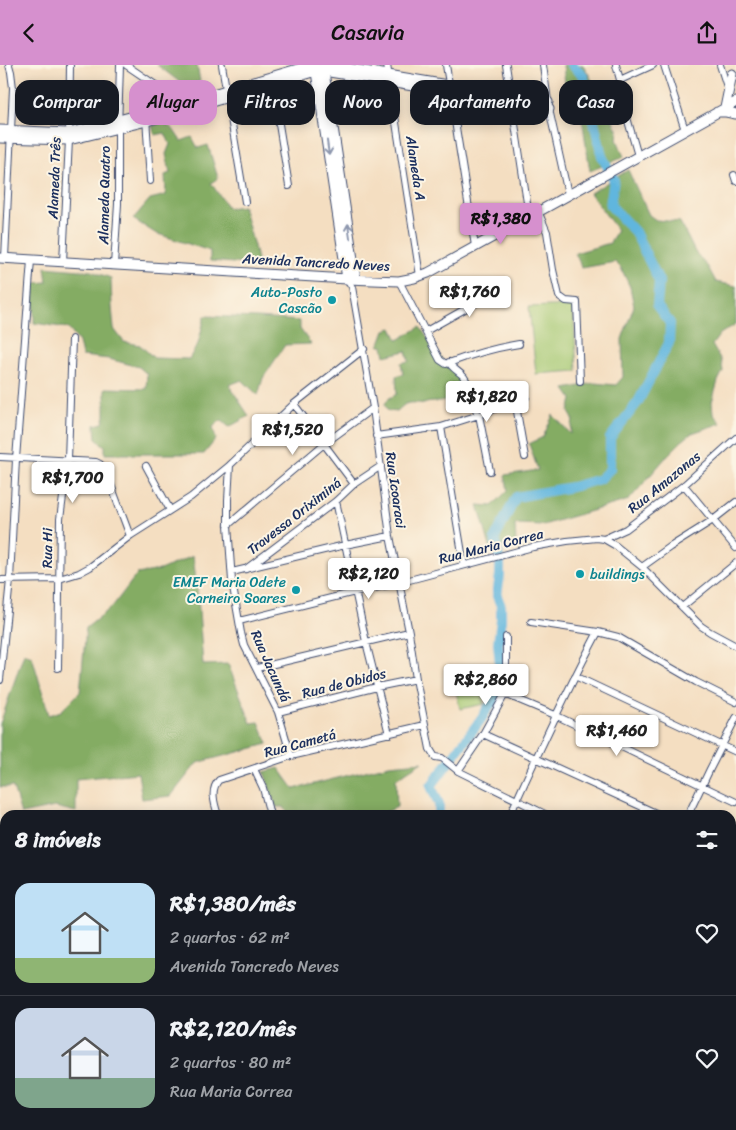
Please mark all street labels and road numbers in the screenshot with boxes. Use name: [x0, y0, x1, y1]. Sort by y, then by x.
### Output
street label: Alameda A: [398, 133, 433, 202]
street label: Alameda Três: [41, 136, 68, 220]
street label: Alameda Quatro: [91, 145, 118, 246]
street label: Avenida Tancredo Neves: [241, 246, 391, 279]
street label: Rua Amazonas: [622, 444, 707, 520]
street label: Rua Icoaraci: [378, 450, 413, 531]
street label: Travessa Oriximiná: [241, 471, 347, 562]
street label: Rua Maria Correa: [436, 521, 547, 572]
street label: Rua Hi: [35, 526, 60, 568]
street label: Rua Jacundá: [244, 626, 298, 706]
street label: Rua de Obidos: [299, 661, 389, 706]
street label: Rua Cametá: [261, 722, 339, 765]

